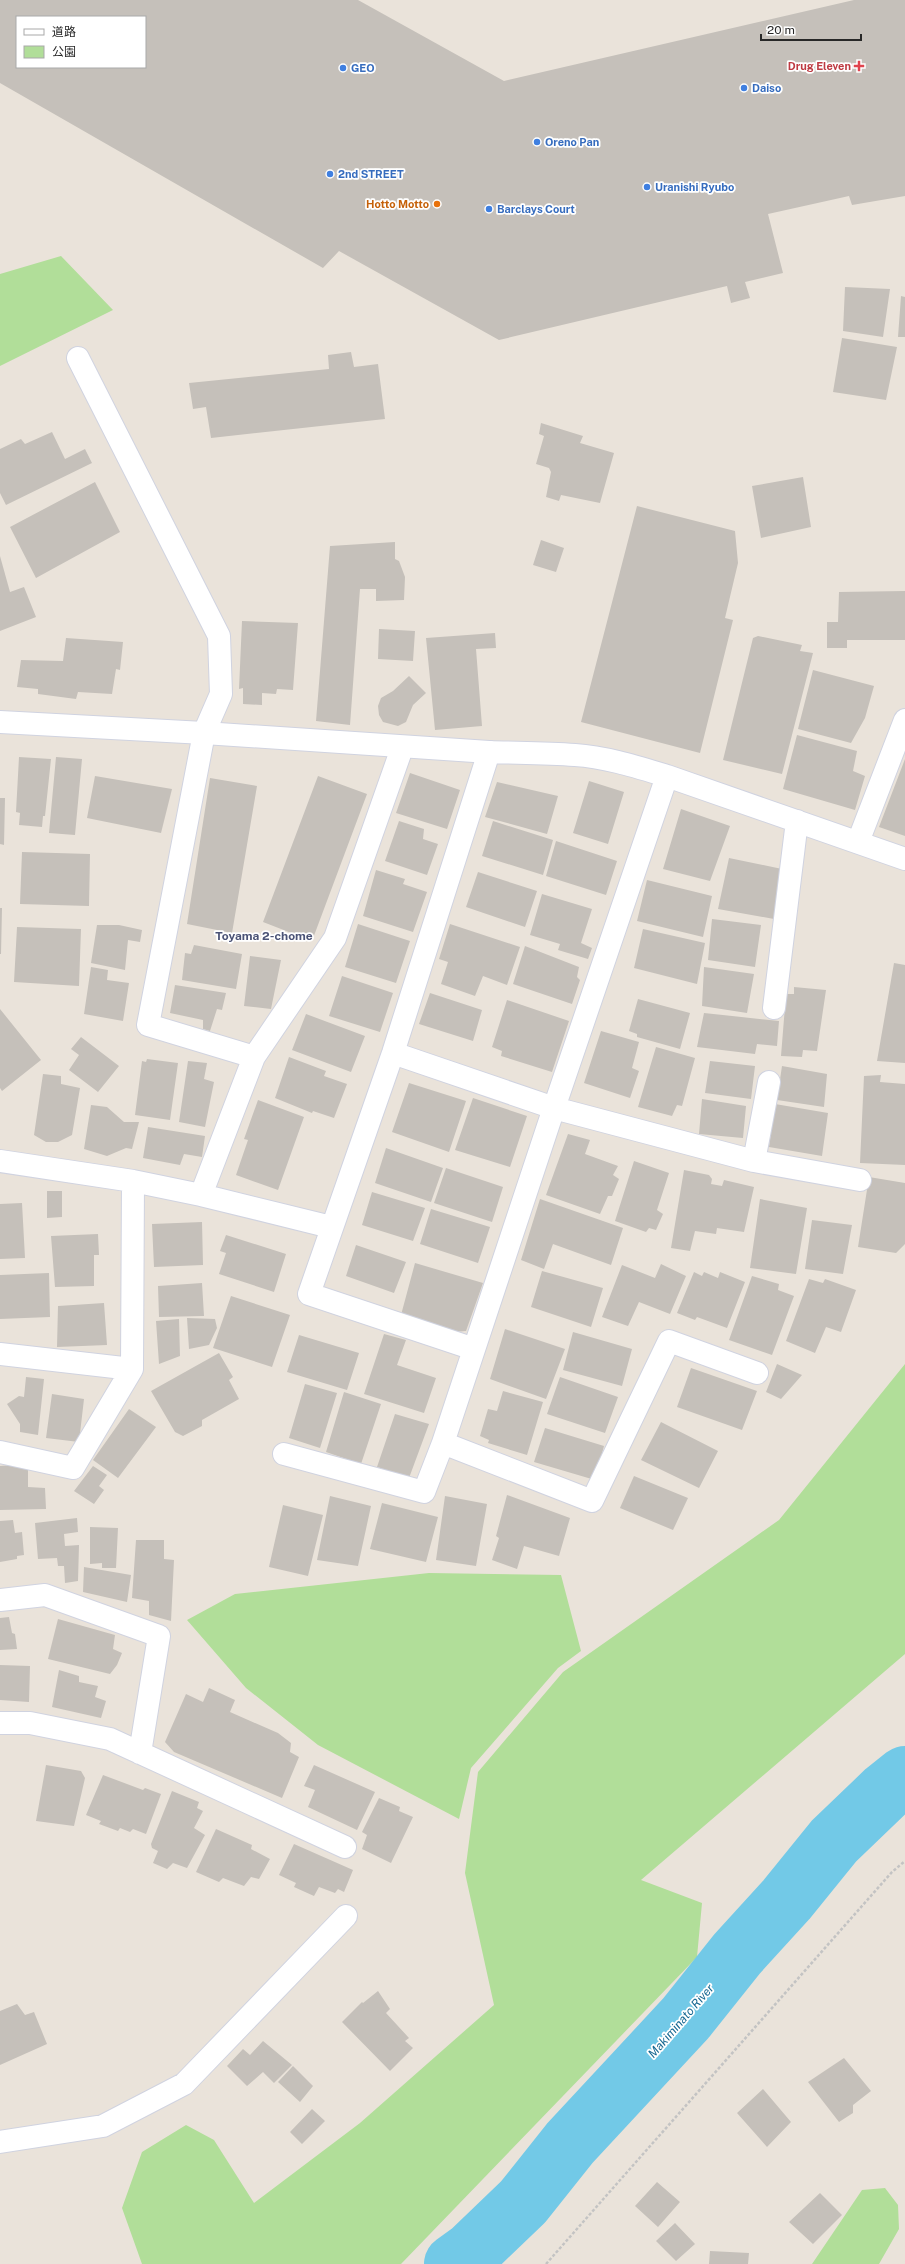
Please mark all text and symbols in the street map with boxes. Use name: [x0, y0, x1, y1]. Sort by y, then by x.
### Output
legend: [16, 16, 146, 68]
scale bar: [761, 16, 861, 42]
text: 20 m: [767, 23, 795, 37]
text: 道路: [52, 25, 76, 39]
text: 公園: [52, 45, 76, 59]
place label: Drug Eleven: [788, 60, 851, 72]
marker: Drug Eleven: [854, 61, 864, 71]
place label: GEO: [351, 62, 375, 74]
marker: GEO: [338, 63, 348, 73]
place label: Daiso: [752, 82, 781, 94]
marker: Daiso: [739, 83, 749, 93]
place label: Oreno Pan: [545, 136, 599, 148]
marker: Oreno Pan: [532, 137, 542, 147]
place label: 2nd STREET: [338, 168, 404, 180]
marker: 2nd STREET: [325, 169, 335, 179]
place label: Uranishi Ryubo: [655, 181, 734, 193]
marker: Uranishi Ryubo: [642, 182, 652, 192]
place label: Hotto Motto: [366, 198, 429, 210]
marker: Hotto Motto: [432, 199, 442, 209]
place label: Barclays Court: [497, 203, 575, 215]
marker: Barclays Court: [484, 204, 494, 214]
district label: Toyama 2-chome: [215, 929, 313, 943]
water label: Makiminato River: [645, 1981, 717, 2061]

